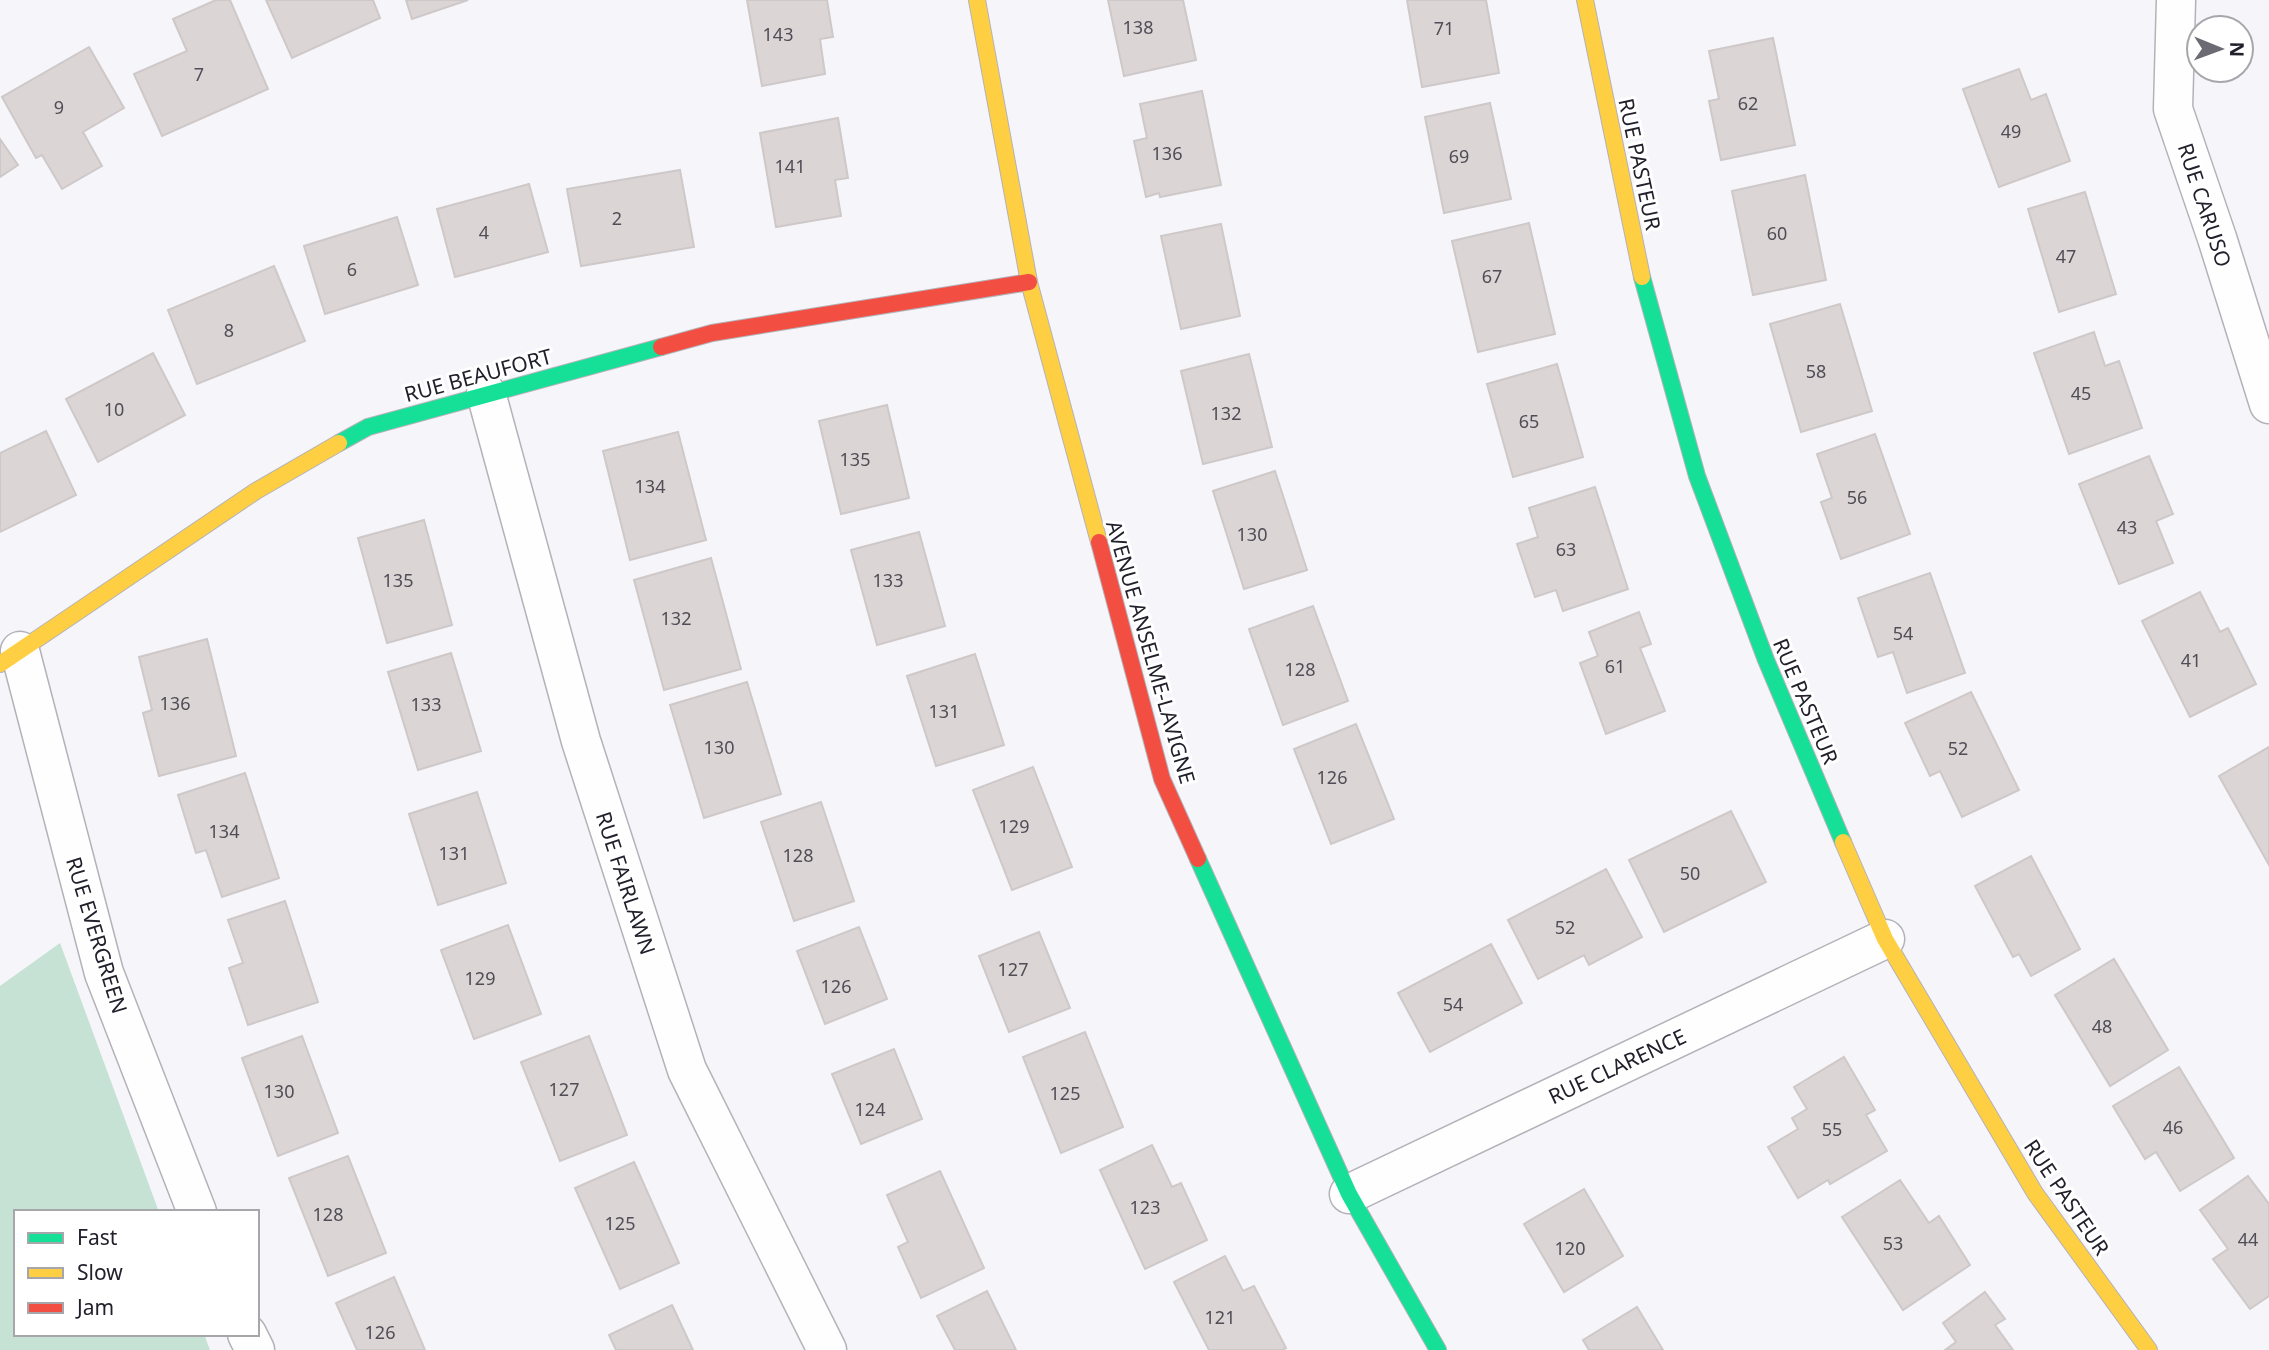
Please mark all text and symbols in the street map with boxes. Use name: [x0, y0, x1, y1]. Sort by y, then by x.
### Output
north arrow: [2185, 14, 2255, 84]
house number: 138: [1123, 15, 1153, 39]
house number: 71: [1434, 16, 1454, 40]
house number: 143: [763, 22, 793, 46]
text: N: [2224, 41, 2250, 57]
house number: 7: [194, 62, 204, 86]
house number: 62: [1738, 91, 1758, 115]
house number: 9: [54, 95, 64, 119]
street label: RUE PASTEUR: [1612, 96, 1668, 232]
house number: 49: [2001, 119, 2021, 143]
street label: RUE CARUSO: [2172, 140, 2238, 270]
house number: 136: [1152, 141, 1182, 165]
house number: 69: [1449, 144, 1469, 168]
house number: 141: [775, 154, 805, 178]
house number: 2: [612, 206, 622, 230]
house number: 4: [479, 220, 489, 244]
house number: 60: [1767, 221, 1787, 245]
house number: 47: [2056, 244, 2076, 268]
house number: 6: [347, 257, 357, 281]
house number: 67: [1482, 264, 1502, 288]
house number: 8: [224, 318, 234, 342]
street label: RUE BEAUFORT: [401, 342, 555, 408]
house number: 58: [1806, 359, 1826, 383]
house number: 45: [2071, 381, 2091, 405]
house number: 10: [104, 397, 124, 421]
house number: 132: [1211, 401, 1241, 425]
house number: 65: [1519, 409, 1539, 433]
house number: 135: [840, 447, 870, 471]
house number: 134: [635, 474, 665, 498]
house number: 56: [1847, 485, 1867, 509]
house number: 43: [2117, 515, 2137, 539]
street label: AVENUE ANSELME-LAVIGNE: [1100, 517, 1202, 787]
house number: 130: [1237, 522, 1267, 546]
house number: 63: [1556, 537, 1576, 561]
house number: 135: [383, 568, 413, 592]
house number: 133: [873, 568, 903, 592]
house number: 132: [661, 606, 691, 630]
house number: 54: [1893, 621, 1913, 645]
street label: RUE PASTEUR: [1767, 634, 1845, 768]
house number: 41: [2181, 648, 2201, 672]
house number: 61: [1605, 654, 1625, 678]
house number: 128: [1285, 657, 1315, 681]
house number: 136: [160, 691, 190, 715]
house number: 133: [411, 692, 441, 716]
house number: 131: [929, 699, 959, 723]
house number: 130: [704, 735, 734, 759]
house number: 52: [1948, 736, 1968, 760]
house number: 126: [1317, 765, 1347, 789]
street label: RUE FAIRLAWN: [590, 808, 662, 958]
house number: 129: [999, 814, 1029, 838]
house number: 134: [209, 819, 239, 843]
house number: 131: [439, 841, 469, 865]
house number: 128: [783, 843, 813, 867]
street label: RUE EVERGREEN: [60, 853, 134, 1017]
house number: 50: [1680, 861, 1700, 885]
house number: 52: [1555, 915, 1575, 939]
house number: 127: [998, 957, 1028, 981]
house number: 129: [465, 966, 495, 990]
house number: 126: [821, 974, 851, 998]
house number: 54: [1443, 992, 1463, 1016]
house number: 48: [2092, 1014, 2112, 1038]
street label: RUE CLARENCE: [1544, 1022, 1690, 1110]
house number: 127: [549, 1077, 579, 1101]
house number: 130: [264, 1079, 294, 1103]
house number: 125: [1050, 1081, 1080, 1105]
house number: 124: [855, 1097, 885, 1121]
house number: 46: [2163, 1115, 2183, 1139]
house number: 55: [1822, 1117, 1842, 1141]
street label: RUE PASTEUR: [2018, 1134, 2116, 1260]
house number: 123: [1130, 1195, 1160, 1219]
house number: 128: [313, 1202, 343, 1226]
legend: [14, 1210, 259, 1336]
house number: 125: [605, 1211, 635, 1235]
text: Fast: [77, 1223, 118, 1251]
house number: 44: [2238, 1227, 2258, 1251]
house number: 53: [1883, 1231, 1903, 1255]
house number: 120: [1555, 1236, 1585, 1260]
text: Slow: [77, 1258, 123, 1286]
text: Jam: [75, 1293, 114, 1321]
house number: 121: [1205, 1305, 1235, 1329]
house number: 126: [365, 1320, 395, 1344]

